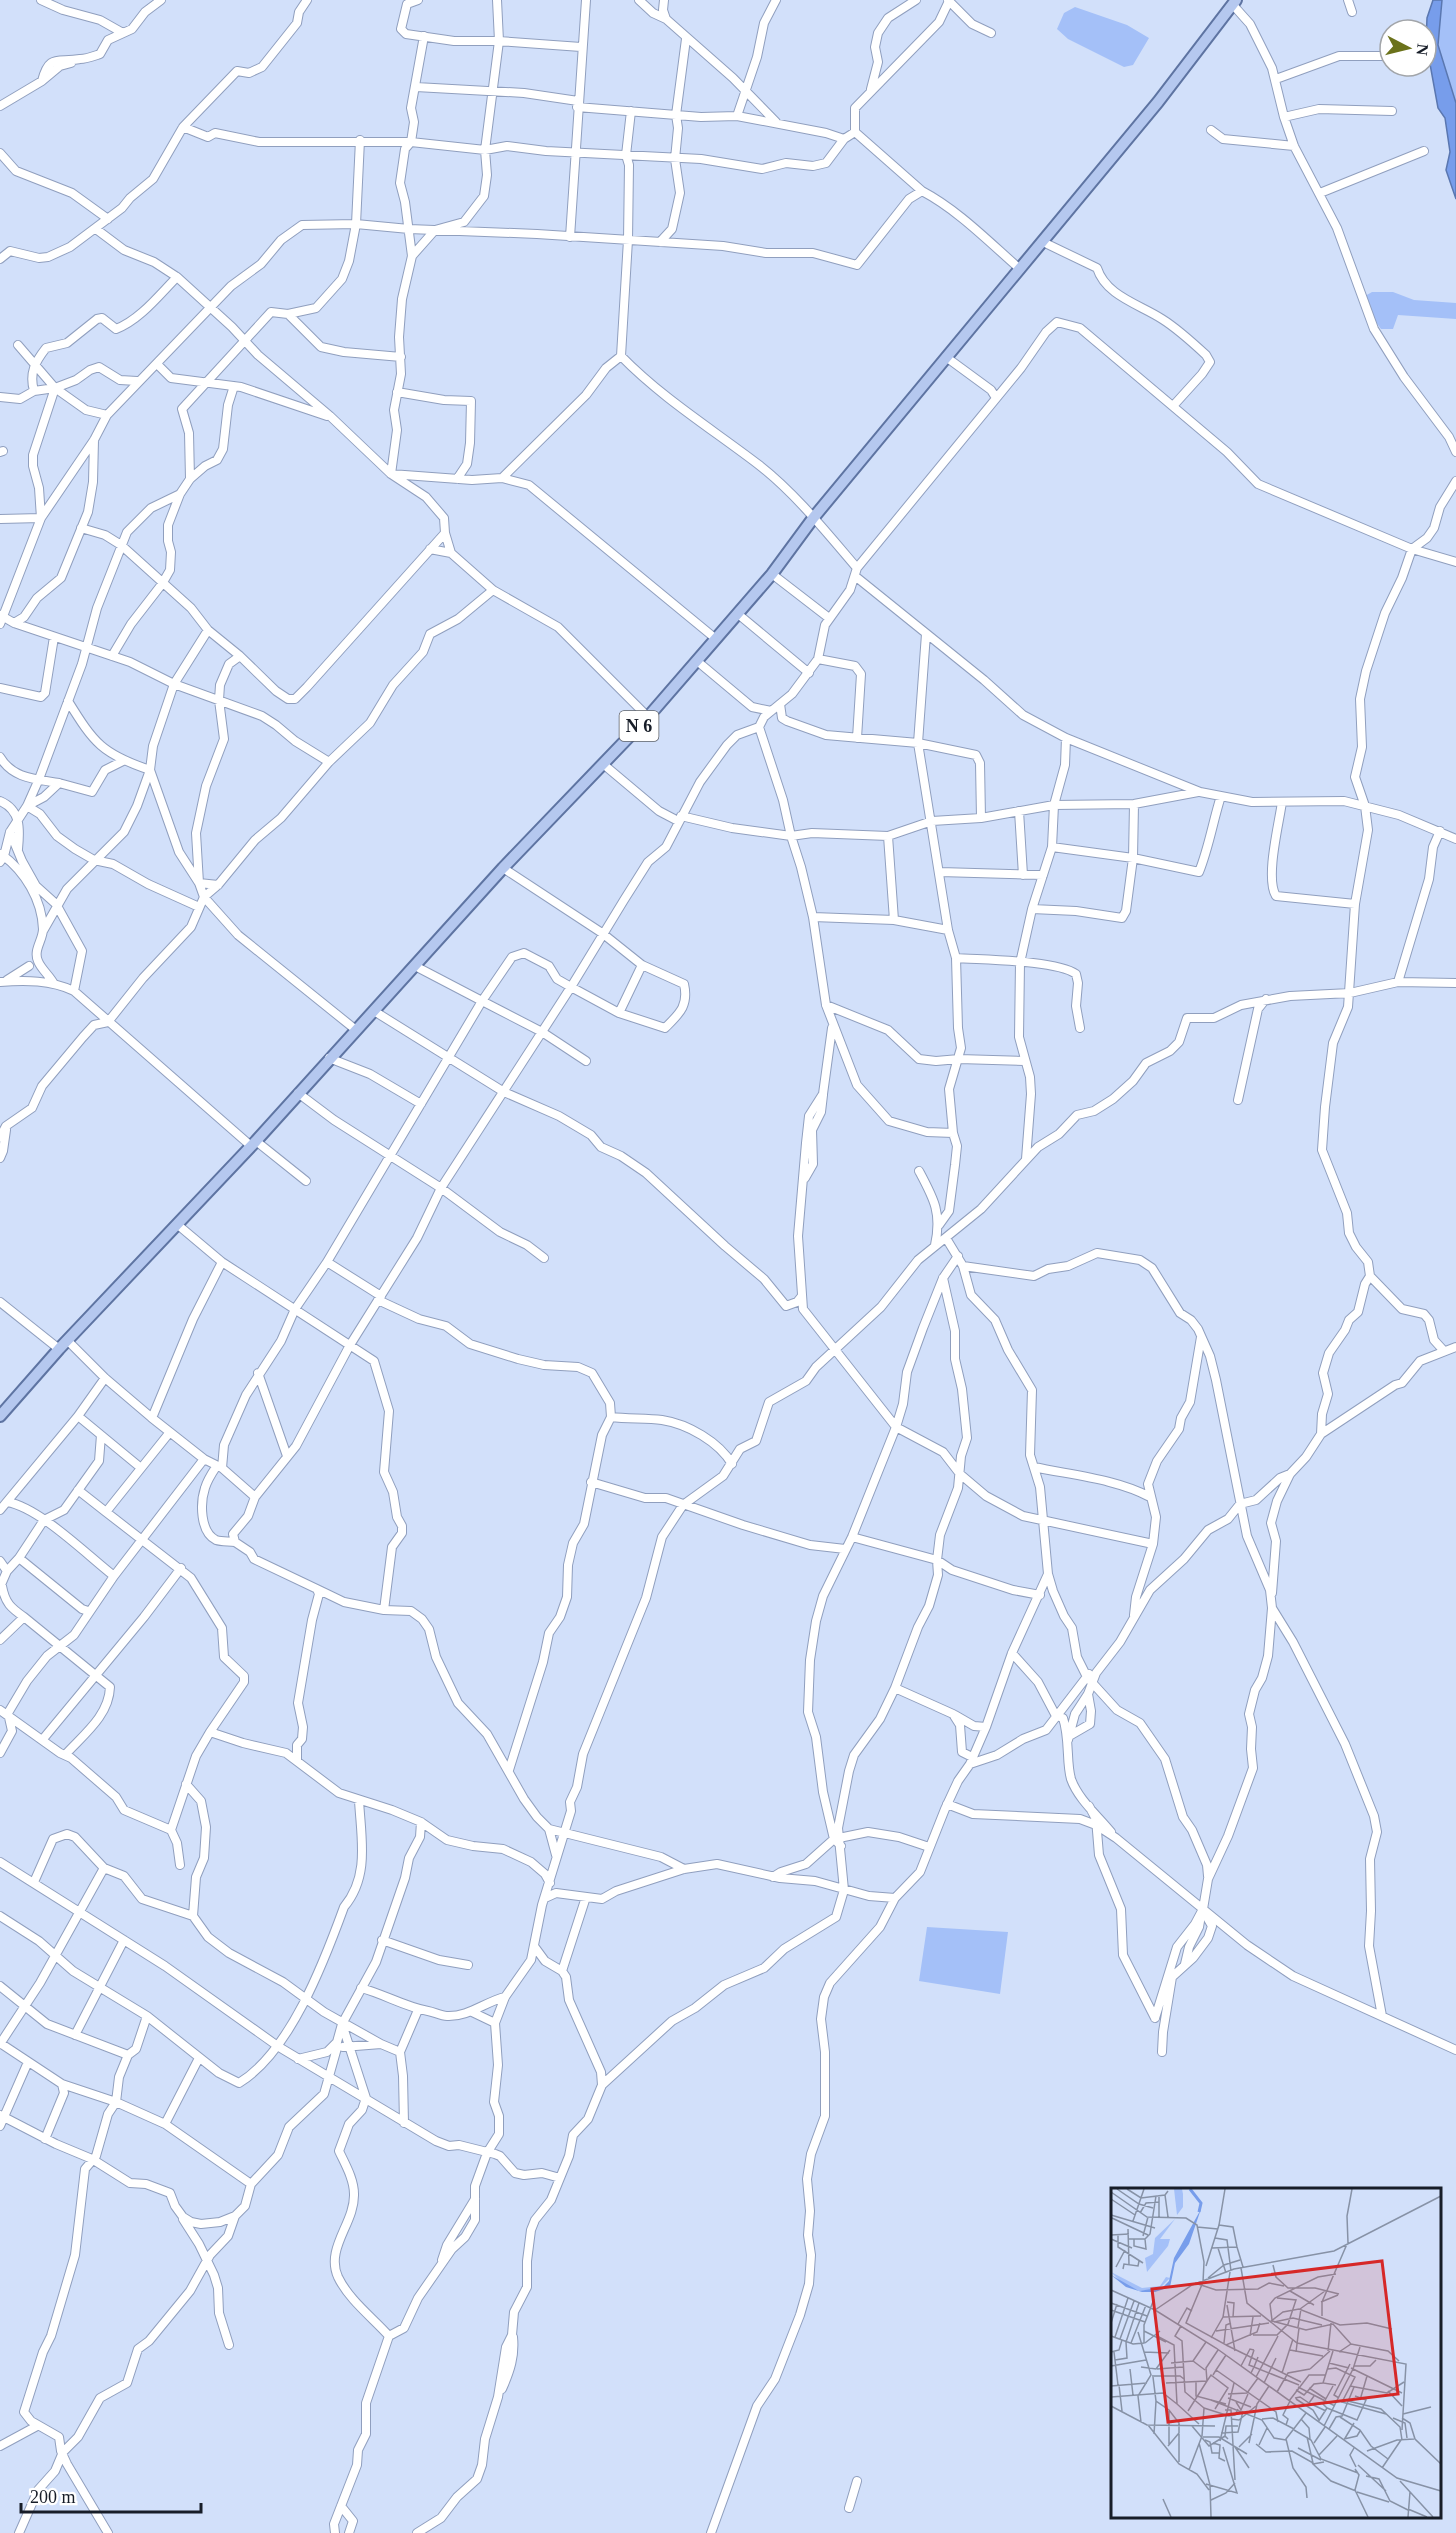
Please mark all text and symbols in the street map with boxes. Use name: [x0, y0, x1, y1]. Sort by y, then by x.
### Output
north arrow: [1378, 18, 1438, 78]
text: N: [1413, 43, 1432, 57]
road number: N 6: [620, 711, 658, 741]
inset map: [1111, 2188, 1441, 2518]
scale bar: [21, 2476, 201, 2514]
text: 200 m: [30, 2487, 76, 2507]

